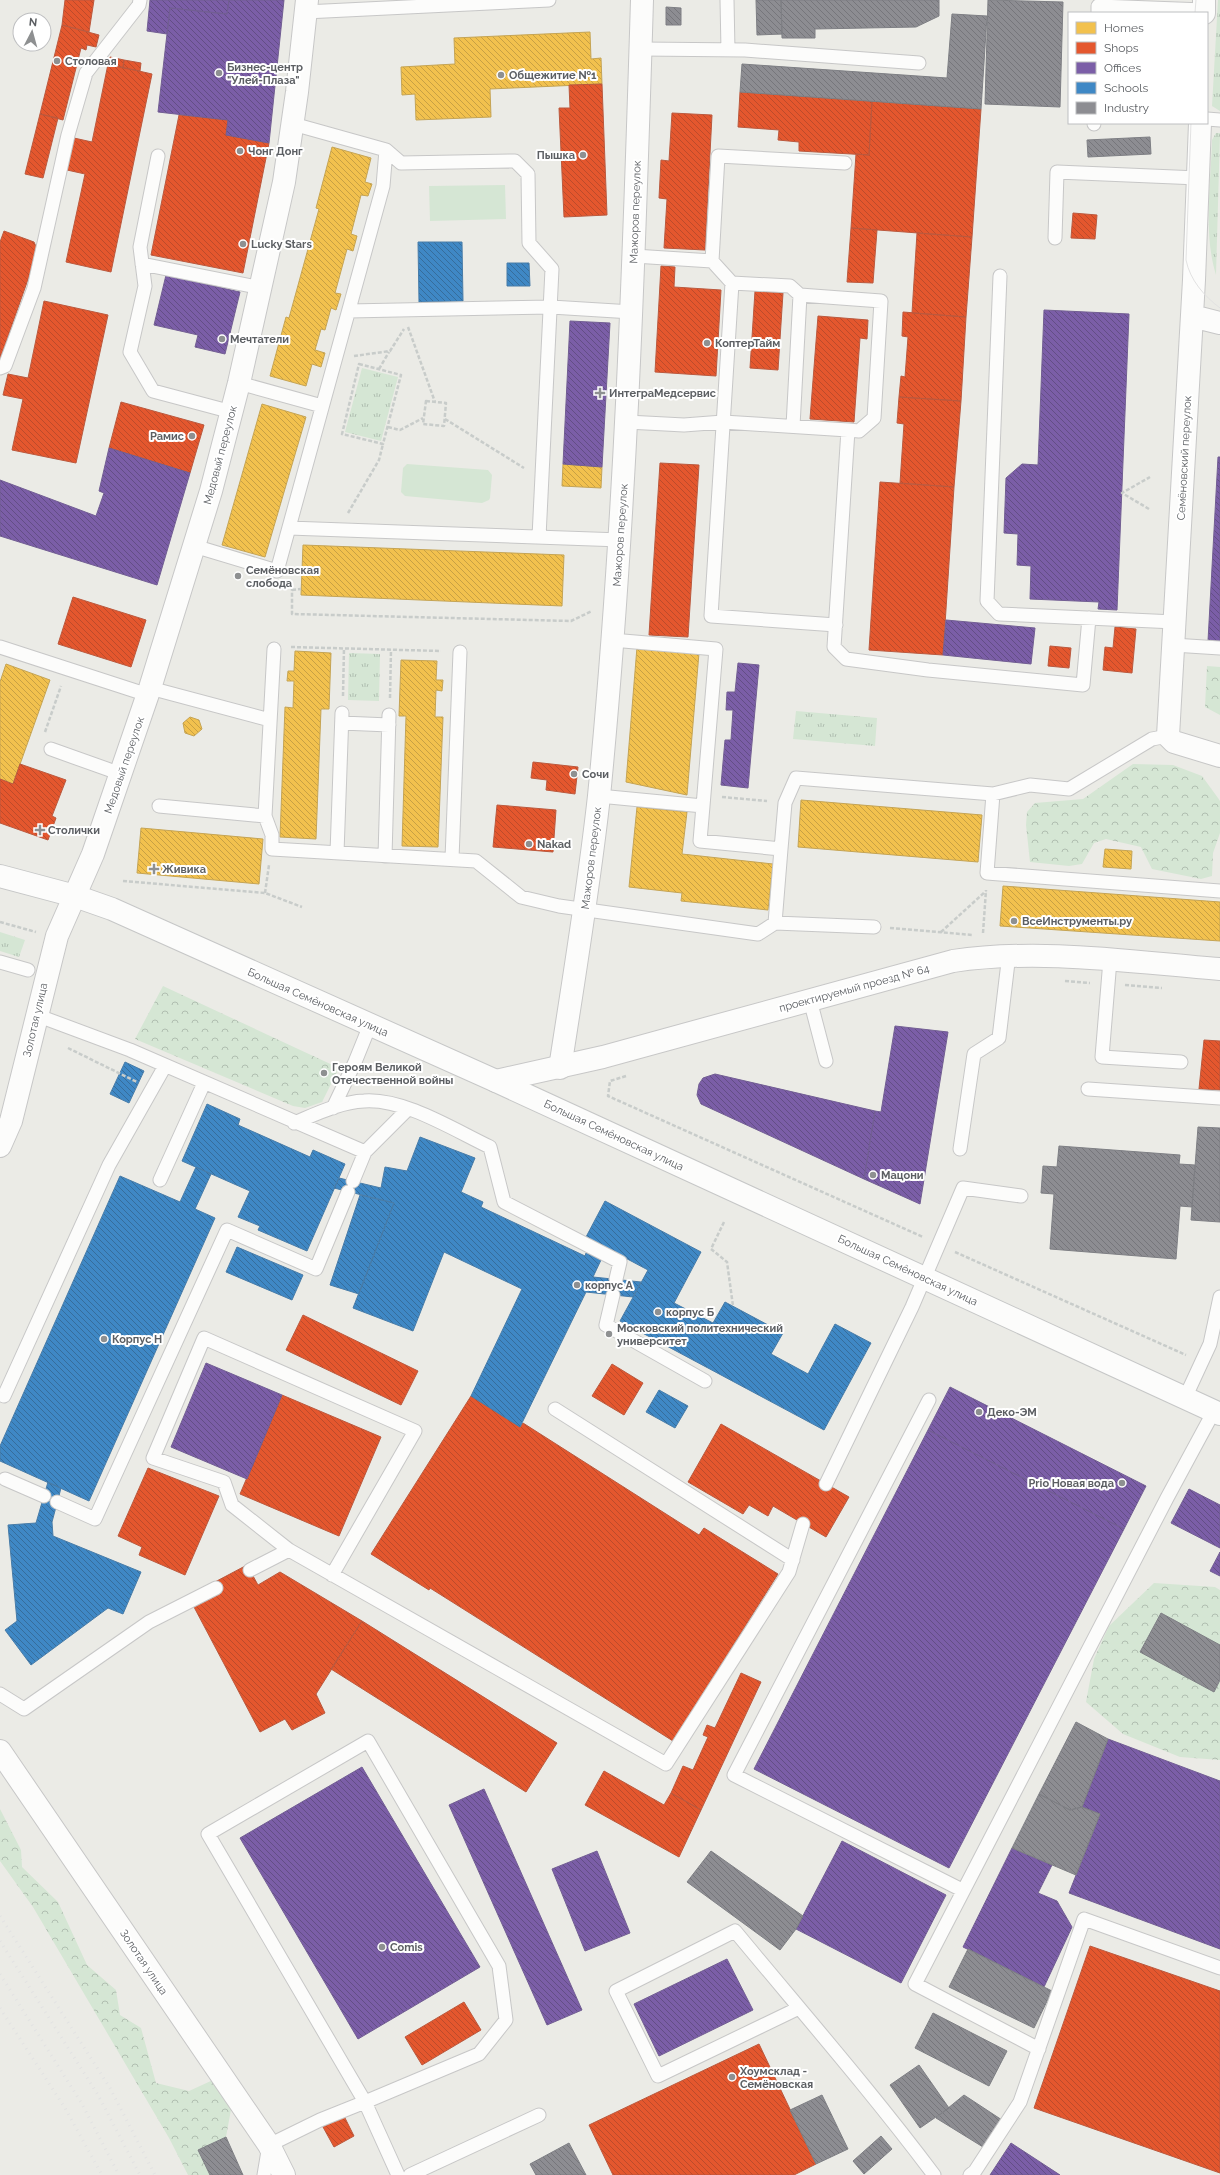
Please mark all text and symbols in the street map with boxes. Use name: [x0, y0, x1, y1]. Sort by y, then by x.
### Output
north arrow: [12, 12, 52, 52]
legend: [1068, 12, 1208, 124]
text: N: [28, 16, 38, 29]
text: Homes: [1104, 21, 1144, 35]
text: Shops: [1104, 41, 1139, 55]
place label: Столовая: [65, 55, 117, 68]
marker: Столовая: [52, 56, 62, 66]
place label: Бизнес-центр "Улей-Плаза": [227, 61, 303, 87]
text: Offices: [1104, 61, 1141, 75]
marker: Бизнес-центр "Улей-Плаза": [214, 68, 224, 78]
place label: Общежитие №1: [509, 69, 597, 82]
marker: Общежитие №1: [496, 70, 506, 80]
text: Schools: [1104, 81, 1148, 95]
text: Industry: [1104, 101, 1150, 115]
place label: Чонг Донг: [248, 145, 303, 158]
marker: Чонг Донг: [235, 146, 245, 156]
place label: Пышка: [537, 149, 575, 162]
marker: Пышка: [578, 150, 588, 160]
street label: Мажоров переулок: [627, 160, 644, 264]
place label: Lucky Stars: [251, 238, 312, 251]
marker: Lucky Stars: [238, 239, 248, 249]
place label: Мечтатели: [230, 333, 289, 346]
marker: Мечтатели: [217, 334, 227, 344]
place label: КоптерТайм: [715, 337, 780, 350]
marker: КоптерТайм: [702, 338, 712, 348]
marker: ИнтеграМедсервис: [594, 387, 606, 399]
place label: ИнтеграМедсервис: [609, 387, 716, 400]
street label: Семёновский переулок: [1175, 395, 1194, 521]
street label: Медовый переулок: [201, 404, 240, 506]
place label: Рамис: [150, 430, 184, 443]
marker: Рамис: [187, 431, 197, 441]
street label: Мажоров переулок: [610, 483, 631, 587]
place label: Семёновская слобода: [246, 564, 319, 590]
marker: Семёновская слобода: [233, 571, 243, 581]
street label: Медовый переулок: [102, 715, 147, 815]
place label: Сочи: [582, 768, 609, 781]
marker: Сочи: [569, 769, 579, 779]
street label: Мажоров переулок: [579, 806, 604, 910]
place label: Столички: [48, 824, 100, 837]
marker: Столички: [35, 825, 45, 835]
place label: Nakad: [537, 838, 571, 851]
marker: Nakad: [524, 839, 534, 849]
place label: Живика: [162, 863, 206, 876]
marker: Живика: [149, 864, 159, 874]
place label: ВсеИнструменты.ру: [1022, 915, 1132, 928]
marker: ВсеИнструменты.ру: [1009, 916, 1019, 926]
street label: проектируемый проезд № 64: [778, 962, 931, 1015]
street label: Большая Семёновская улица: [245, 965, 390, 1039]
street label: Золотая улица: [21, 982, 50, 1059]
place label: Героям Великой Отечественной войны: [332, 1061, 453, 1087]
marker: Героям Великой Отечественной войны: [319, 1068, 329, 1078]
street label: Большая Семёновская улица: [542, 1097, 686, 1174]
place label: Мацони: [881, 1169, 924, 1182]
marker: Мацони: [868, 1170, 878, 1180]
street label: Большая Семёновская улица: [836, 1232, 980, 1309]
place label: корпус А: [585, 1279, 633, 1292]
marker: корпус А: [572, 1280, 582, 1290]
place label: корпус Б: [666, 1306, 715, 1319]
marker: корпус Б: [653, 1307, 663, 1317]
place label: Московский политехнический университет: [617, 1322, 783, 1348]
marker: Московский политехнический университет: [604, 1329, 614, 1339]
place label: Корпус Н: [112, 1333, 162, 1346]
marker: Корпус Н: [99, 1334, 109, 1344]
place label: Деко-ЭМ: [987, 1406, 1037, 1419]
marker: Деко-ЭМ: [974, 1407, 984, 1417]
place label: Prio Новая вода: [1029, 1477, 1114, 1490]
marker: Prio Новая вода: [1117, 1478, 1127, 1488]
street label: Золотая улица: [117, 1927, 170, 1997]
place label: Comis: [390, 1941, 423, 1954]
marker: Comis: [377, 1942, 387, 1952]
place label: Хоумсклад - Семёновская: [739, 2065, 813, 2091]
marker: Хоумсклад - Семёновская: [727, 2072, 737, 2082]

